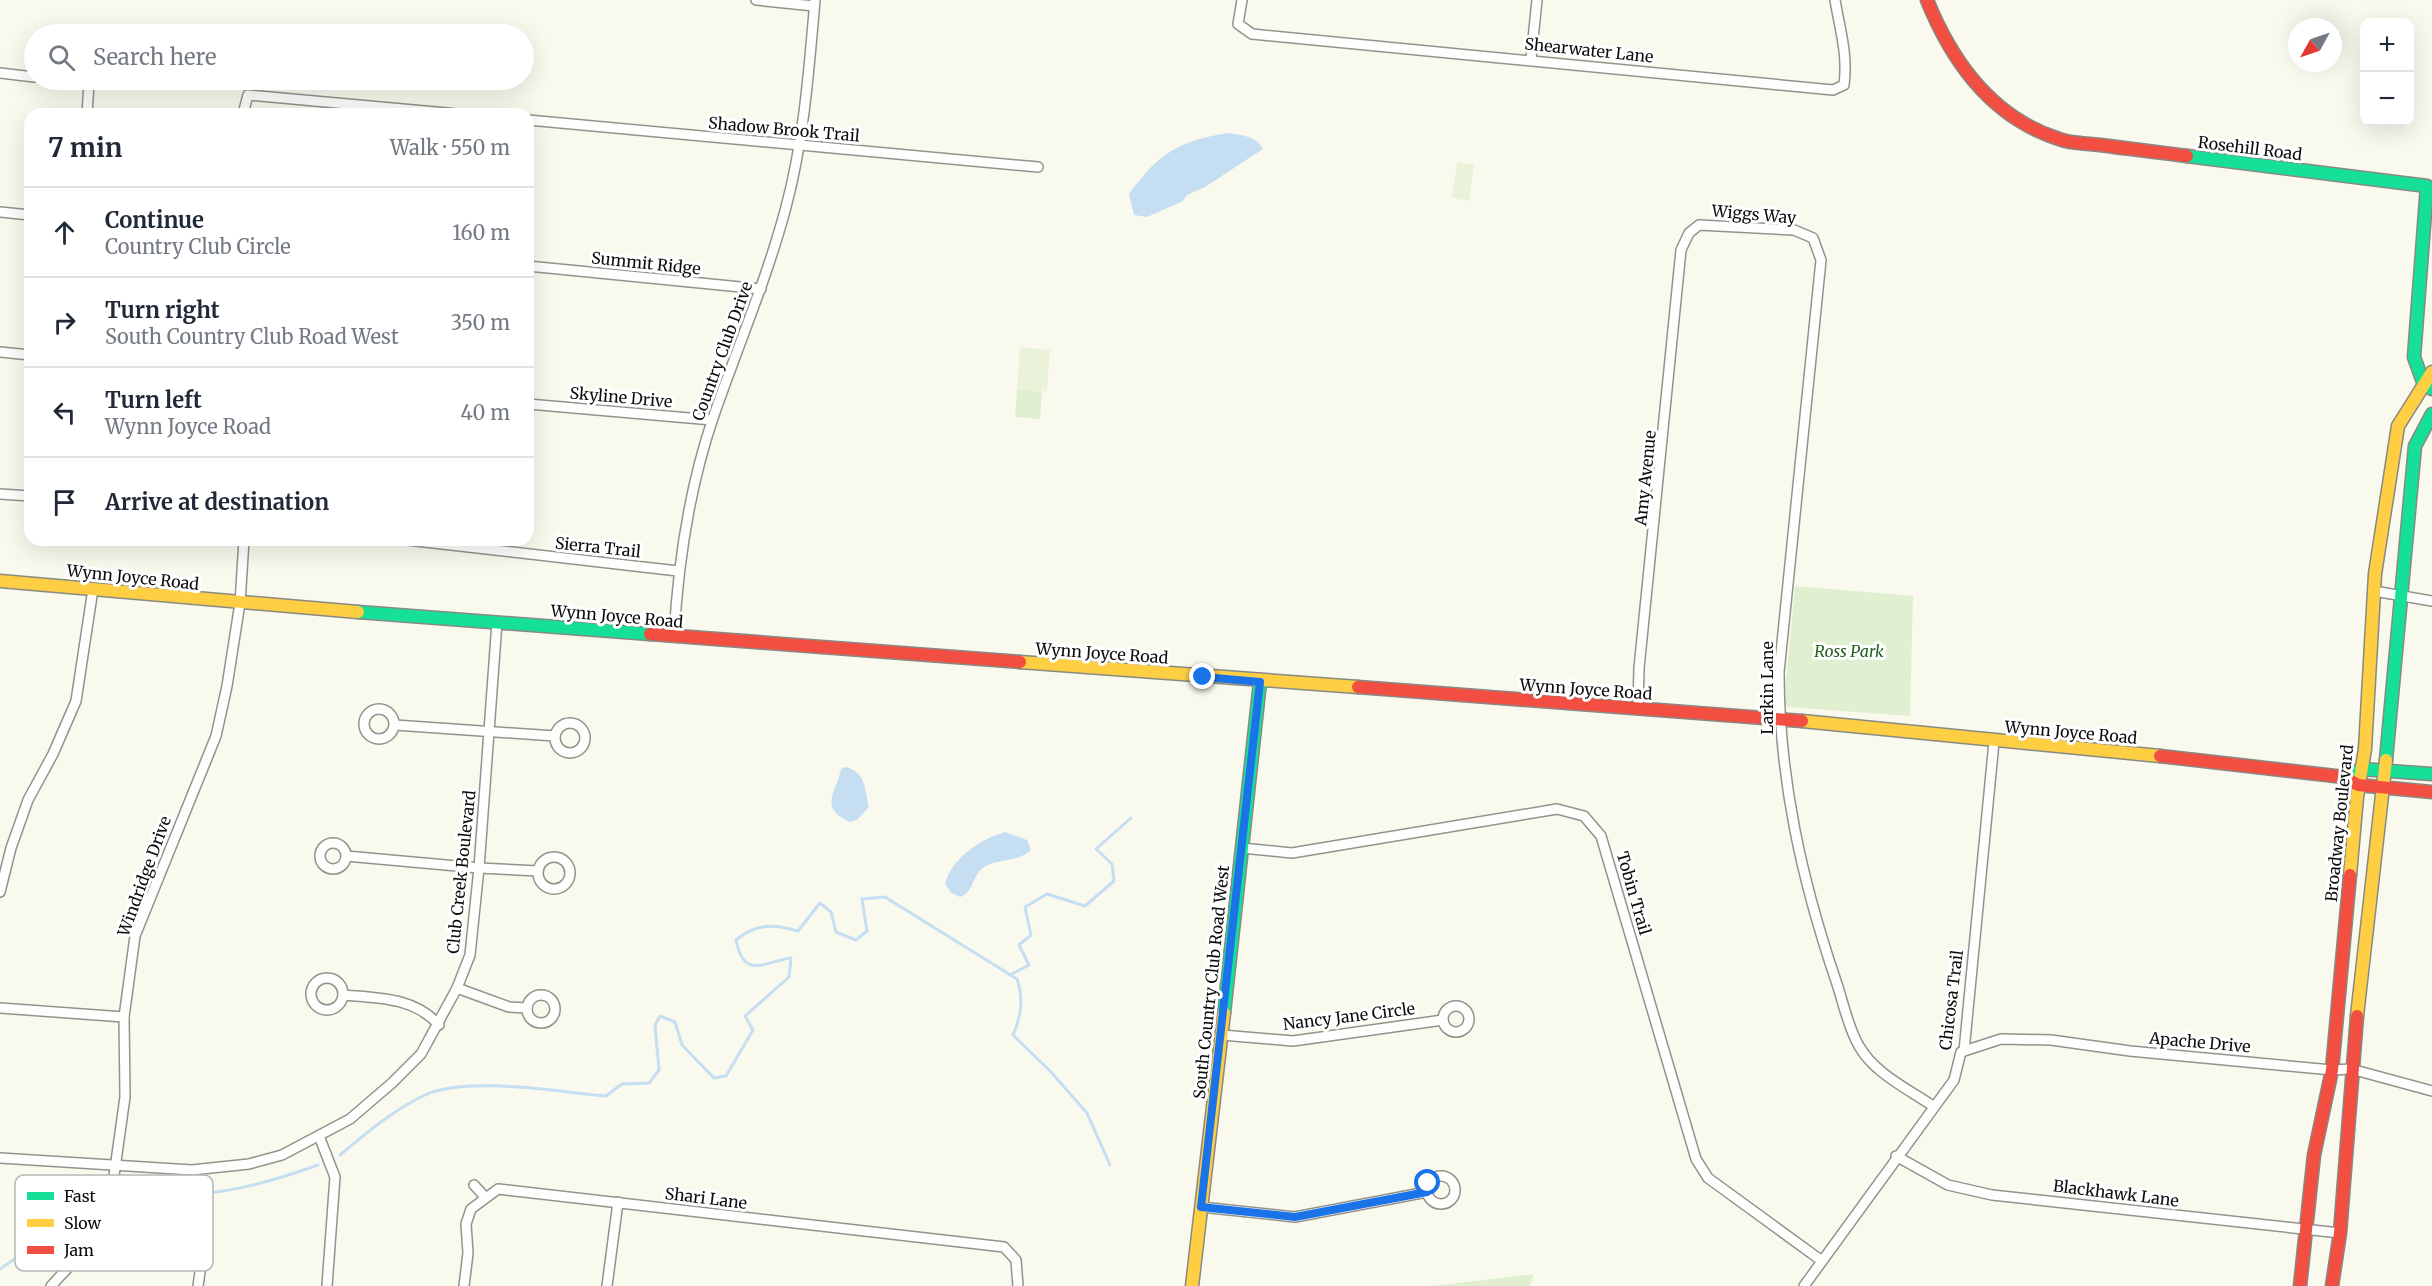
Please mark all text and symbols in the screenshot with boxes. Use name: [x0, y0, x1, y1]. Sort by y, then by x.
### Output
north arrow: [2288, 18, 2342, 72]
map controls: [2360, 18, 2414, 126]
button: +: [2360, 18, 2414, 72]
search box: [24, 24, 534, 90]
street label: Shearwater Lane: [1524, 33, 1654, 67]
icon: search: [45, 41, 78, 74]
text: Search here: [93, 43, 216, 71]
button: −: [2360, 72, 2414, 126]
street label: Shadow Brook Trail: [707, 112, 861, 146]
text: 7 min: [48, 131, 122, 164]
street label: Rosehill Road: [2197, 132, 2304, 164]
text: Walk · 550 m: [390, 135, 510, 160]
street label: Wiggs Way: [1710, 200, 1798, 228]
text: Continue: [105, 206, 204, 234]
icon: ahead: [48, 216, 81, 249]
text: 160 m: [452, 220, 510, 245]
text: Country Club Circle: [105, 234, 291, 259]
street label: Summit Ridge: [590, 247, 702, 279]
street label: Country Club Drive: [688, 279, 756, 423]
text: Turn right: [105, 296, 219, 324]
icon: right: [48, 306, 81, 339]
text: 350 m: [451, 310, 510, 335]
text: South Country Club Road West: [105, 324, 399, 349]
street label: Skyline Drive: [569, 383, 673, 411]
text: Turn left: [105, 386, 202, 414]
icon: left: [48, 396, 81, 429]
text: 40 m: [460, 400, 510, 425]
text: Wynn Joyce Road: [105, 414, 271, 439]
street label: Amy Avenue: [1630, 429, 1660, 528]
icon: arrive: [48, 486, 81, 519]
text: Arrive at destination: [105, 488, 329, 516]
street label: Sierra Trail: [554, 533, 642, 561]
street label: Wynn Joyce Road: [65, 560, 200, 594]
street label: Wynn Joyce Road: [549, 600, 684, 632]
street label: Wynn Joyce Road: [1034, 638, 1169, 668]
street label: Larkin Lane: [1757, 641, 1777, 735]
park label: Ross Park: [1814, 641, 1884, 661]
route end: [1189, 663, 1215, 689]
street label: Wynn Joyce Road: [1518, 674, 1653, 704]
street label: Wynn Joyce Road: [2003, 716, 2138, 748]
street label: Broadway Boulevard: [2321, 743, 2357, 903]
street label: Club Creek Boulevard: [442, 789, 480, 955]
street label: Windridge Drive: [113, 813, 175, 940]
street label: Tobin Trail: [1613, 849, 1655, 937]
street label: South Country Club Road West: [1189, 863, 1233, 1100]
street label: Chicosa Trail: [1935, 949, 1967, 1051]
street label: Nancy Jane Circle: [1282, 998, 1416, 1034]
street label: Apache Drive: [2147, 1028, 2252, 1056]
route start: [1414, 1169, 1440, 1195]
legend: [15, 1175, 213, 1271]
street label: Blackhawk Lane: [2052, 1175, 2180, 1211]
street label: Shari Lane: [664, 1183, 748, 1213]
text: Fast: [64, 1186, 97, 1206]
text: Slow: [64, 1213, 102, 1233]
text: Jam: [63, 1240, 94, 1260]

